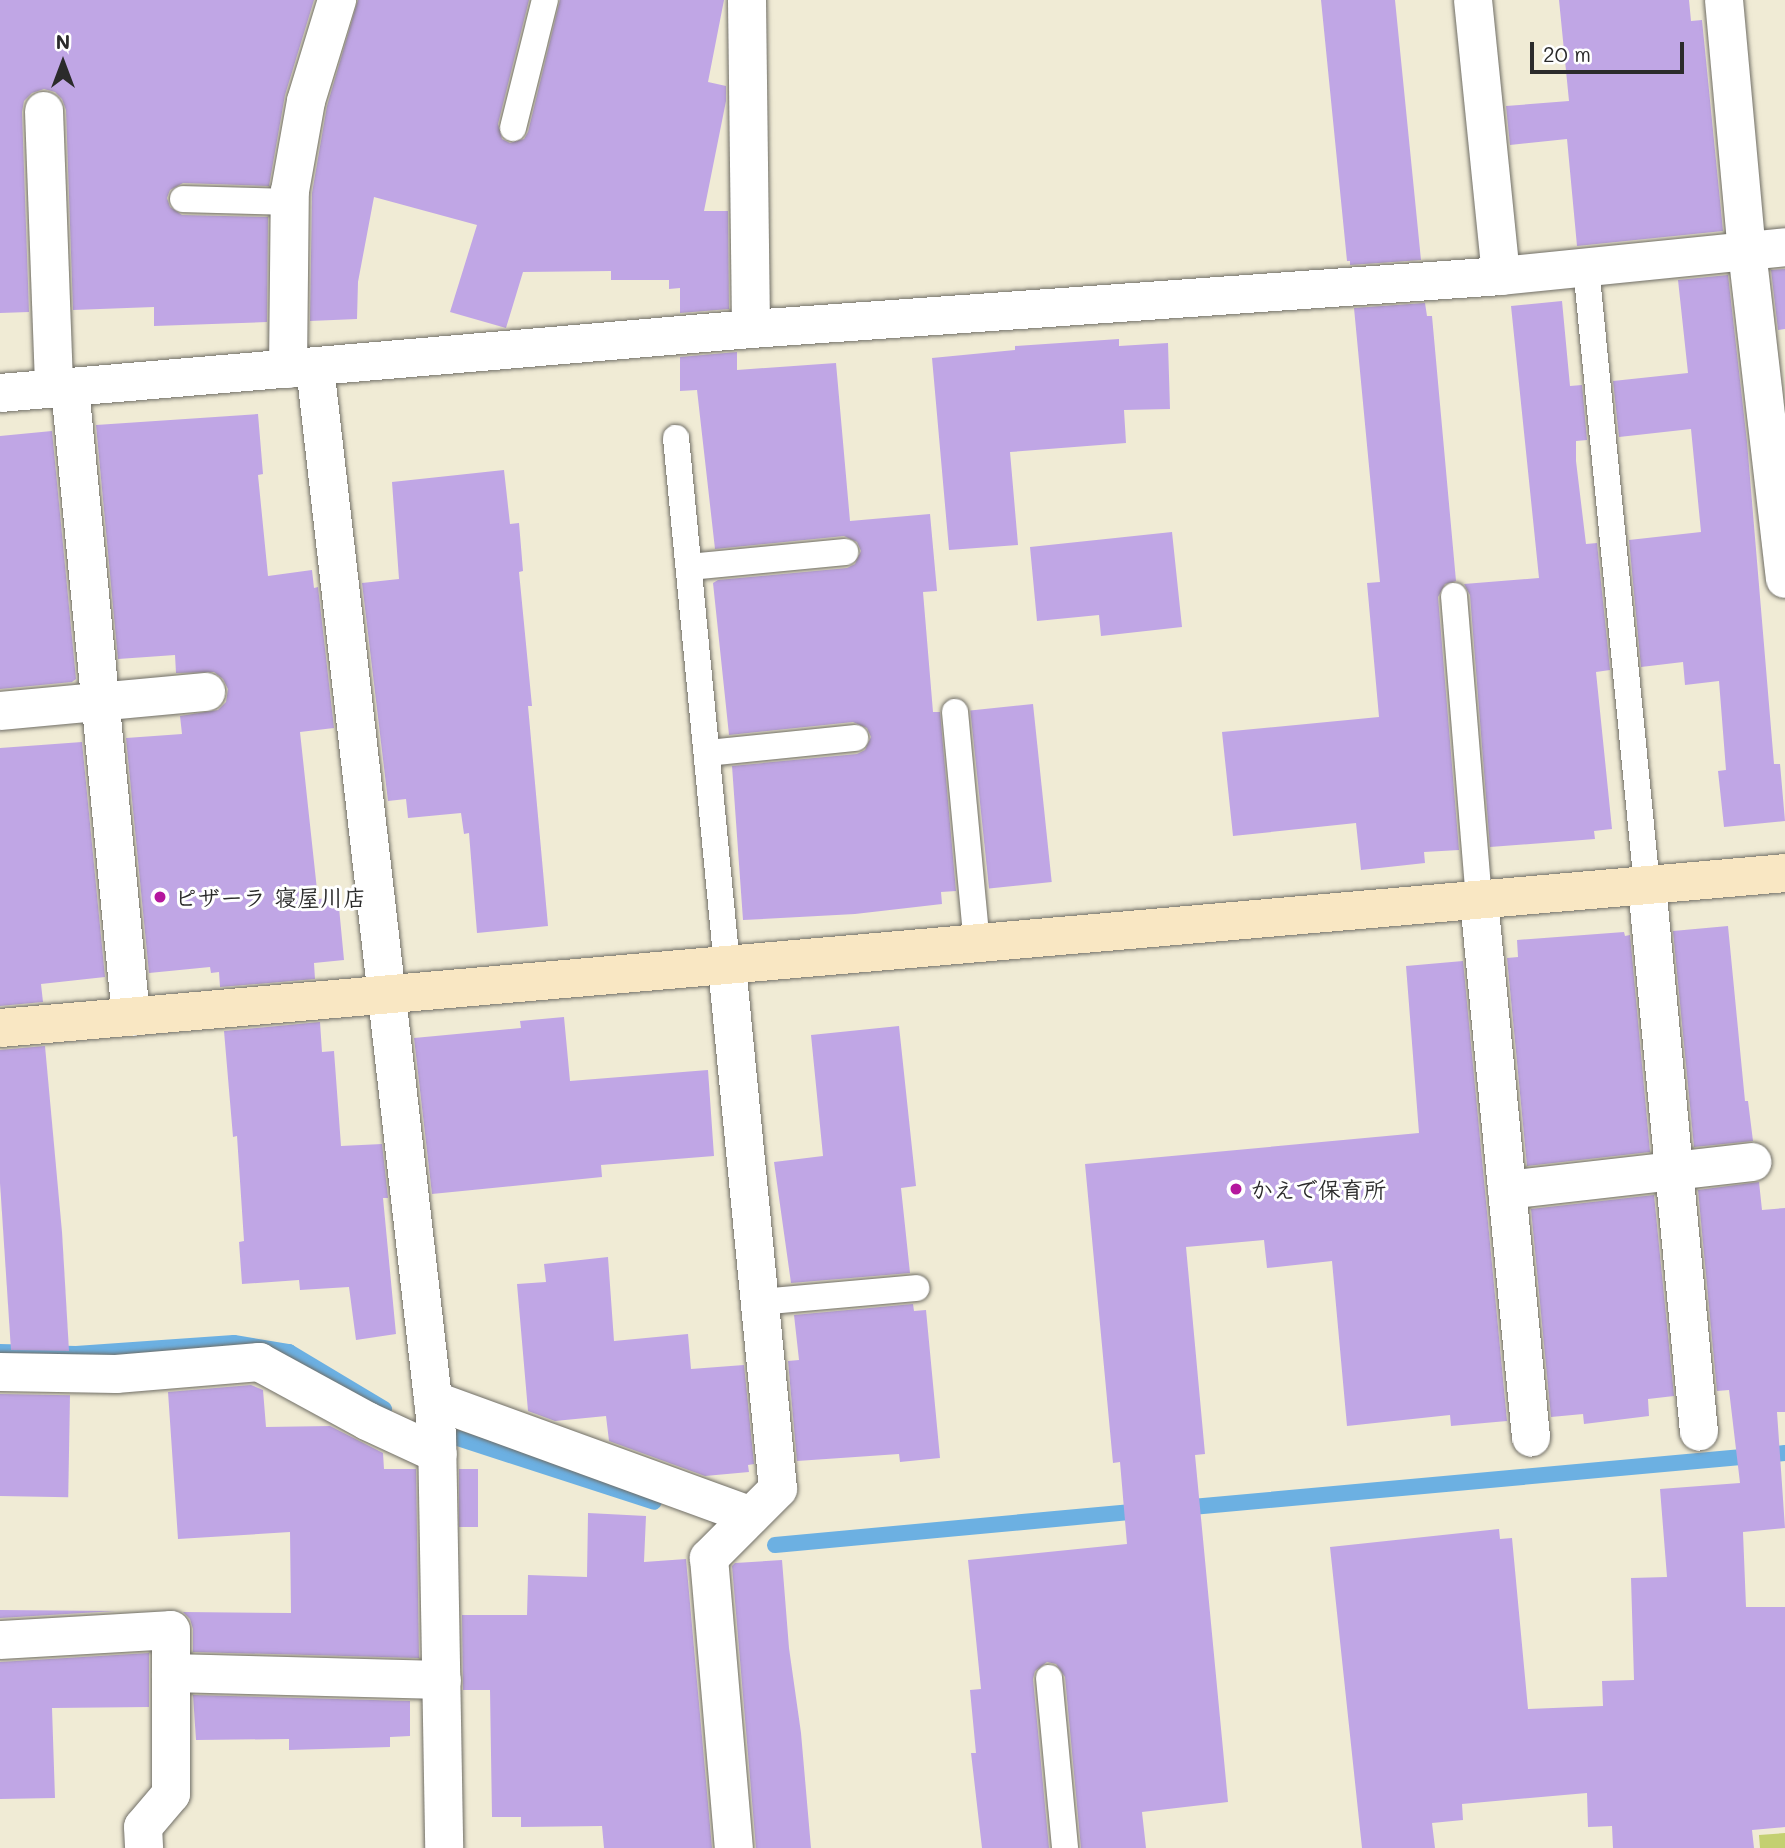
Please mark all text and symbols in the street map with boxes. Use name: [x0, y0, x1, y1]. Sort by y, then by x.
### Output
north arrow: [28, 28, 98, 98]
scale bar: [1533, 28, 1687, 72]
text: N: [56, 29, 70, 54]
text: 20 m: [1543, 40, 1591, 67]
place label: ピザーラ 寝屋川店: [174, 883, 366, 911]
marker: ピザーラ 寝屋川店: [152, 889, 168, 905]
place label: かえで保育所: [1250, 1175, 1388, 1203]
marker: かえで保育所: [1228, 1181, 1244, 1197]

